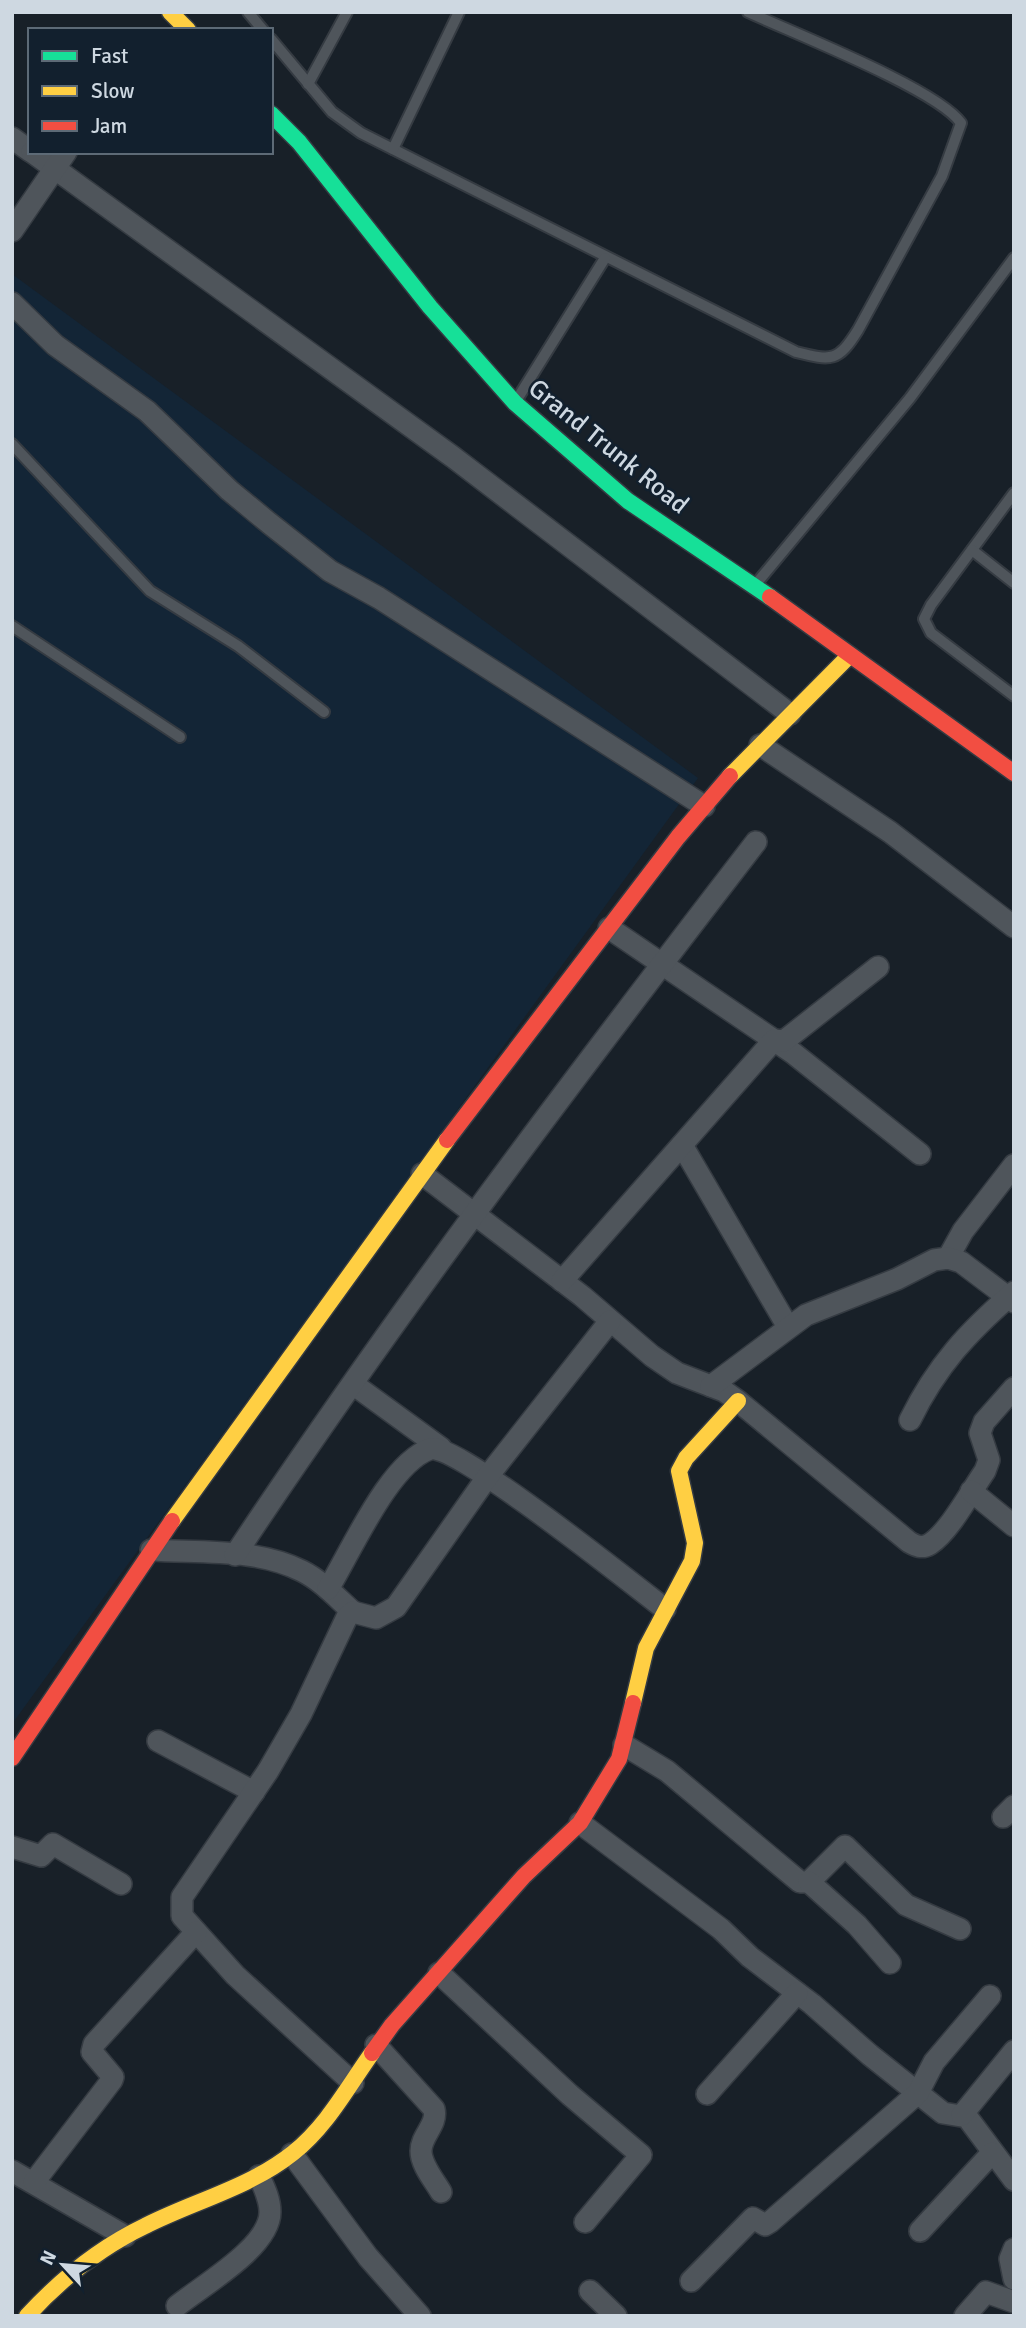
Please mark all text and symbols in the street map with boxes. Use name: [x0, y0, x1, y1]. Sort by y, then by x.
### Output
legend: [28, 28, 273, 154]
text: Fast: [91, 43, 128, 69]
text: Slow: [91, 78, 135, 104]
text: Jam: [91, 113, 127, 139]
street label: Grand Trunk Road: [522, 372, 695, 521]
north arrow: [28, 2230, 98, 2300]
text: N: [35, 2247, 62, 2269]

